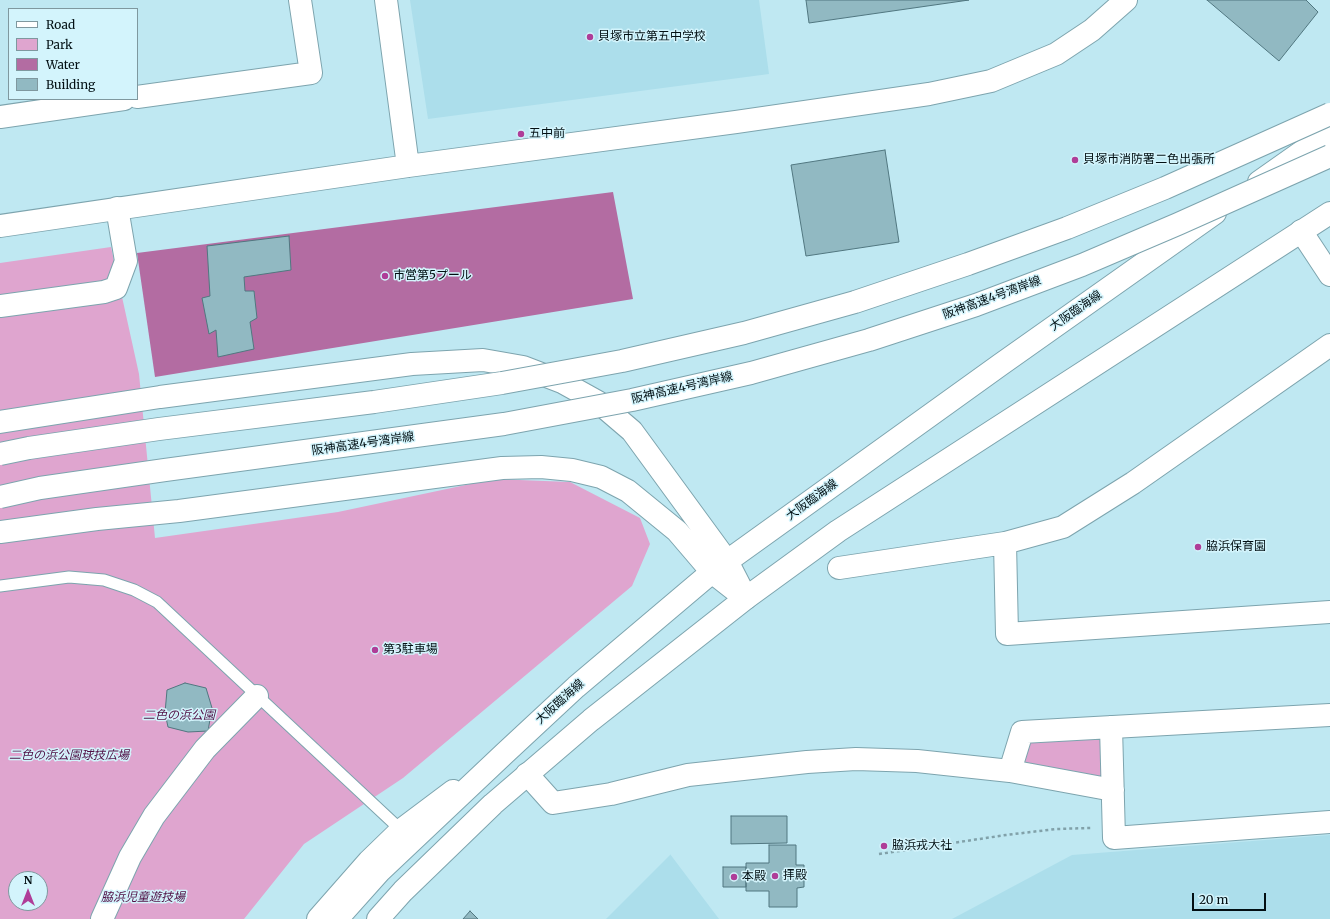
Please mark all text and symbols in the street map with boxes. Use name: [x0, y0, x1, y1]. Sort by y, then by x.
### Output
legend: [8, 8, 138, 100]
text: Road: [46, 17, 75, 32]
place label: 貝塚市立第五中学校: [598, 30, 706, 44]
marker: 貝塚市立第五中学校: [585, 32, 595, 42]
text: Park: [46, 37, 73, 52]
text: Water: [46, 57, 80, 72]
text: Building: [46, 77, 95, 92]
place label: 五中前: [529, 127, 565, 141]
marker: 五中前: [516, 129, 526, 139]
place label: 貝塚市消防署二色出張所: [1083, 153, 1215, 167]
marker: 貝塚市消防署二色出張所: [1070, 155, 1080, 165]
place label: 市営第5プール: [393, 269, 472, 283]
marker: 市営第5プール: [380, 271, 390, 281]
street label: 阪神高速4号湾岸線: [941, 274, 1043, 322]
street label: 大阪臨海線: [1047, 288, 1105, 334]
street label: 阪神高速4号湾岸線: [630, 369, 734, 407]
street label: 阪神高速4号湾岸線: [311, 430, 415, 458]
street label: 大阪臨海線: [783, 477, 841, 523]
place label: 脇浜保育園: [1206, 540, 1266, 554]
marker: 脇浜保育園: [1193, 542, 1203, 552]
place label: 第3駐車場: [383, 643, 438, 657]
marker: 第3駐車場: [370, 645, 380, 655]
street label: 大阪臨海線: [533, 677, 587, 727]
park label: 二色の浜公園: [143, 709, 215, 723]
park label: 二色の浜公園球技広場: [9, 749, 129, 763]
place label: 脇浜戎大社: [892, 839, 952, 853]
marker: 脇浜戎大社: [879, 841, 889, 851]
place label: 拝殿: [783, 869, 807, 883]
place label: 本殿: [742, 870, 766, 884]
north arrow: [8, 871, 48, 911]
marker: 拝殿: [770, 871, 780, 881]
marker: 本殿: [729, 872, 739, 882]
text: N: [24, 873, 32, 887]
scale bar: [1194, 885, 1268, 911]
park label: 脇浜児童遊技場: [101, 891, 185, 905]
text: 20 m: [1199, 892, 1228, 907]

